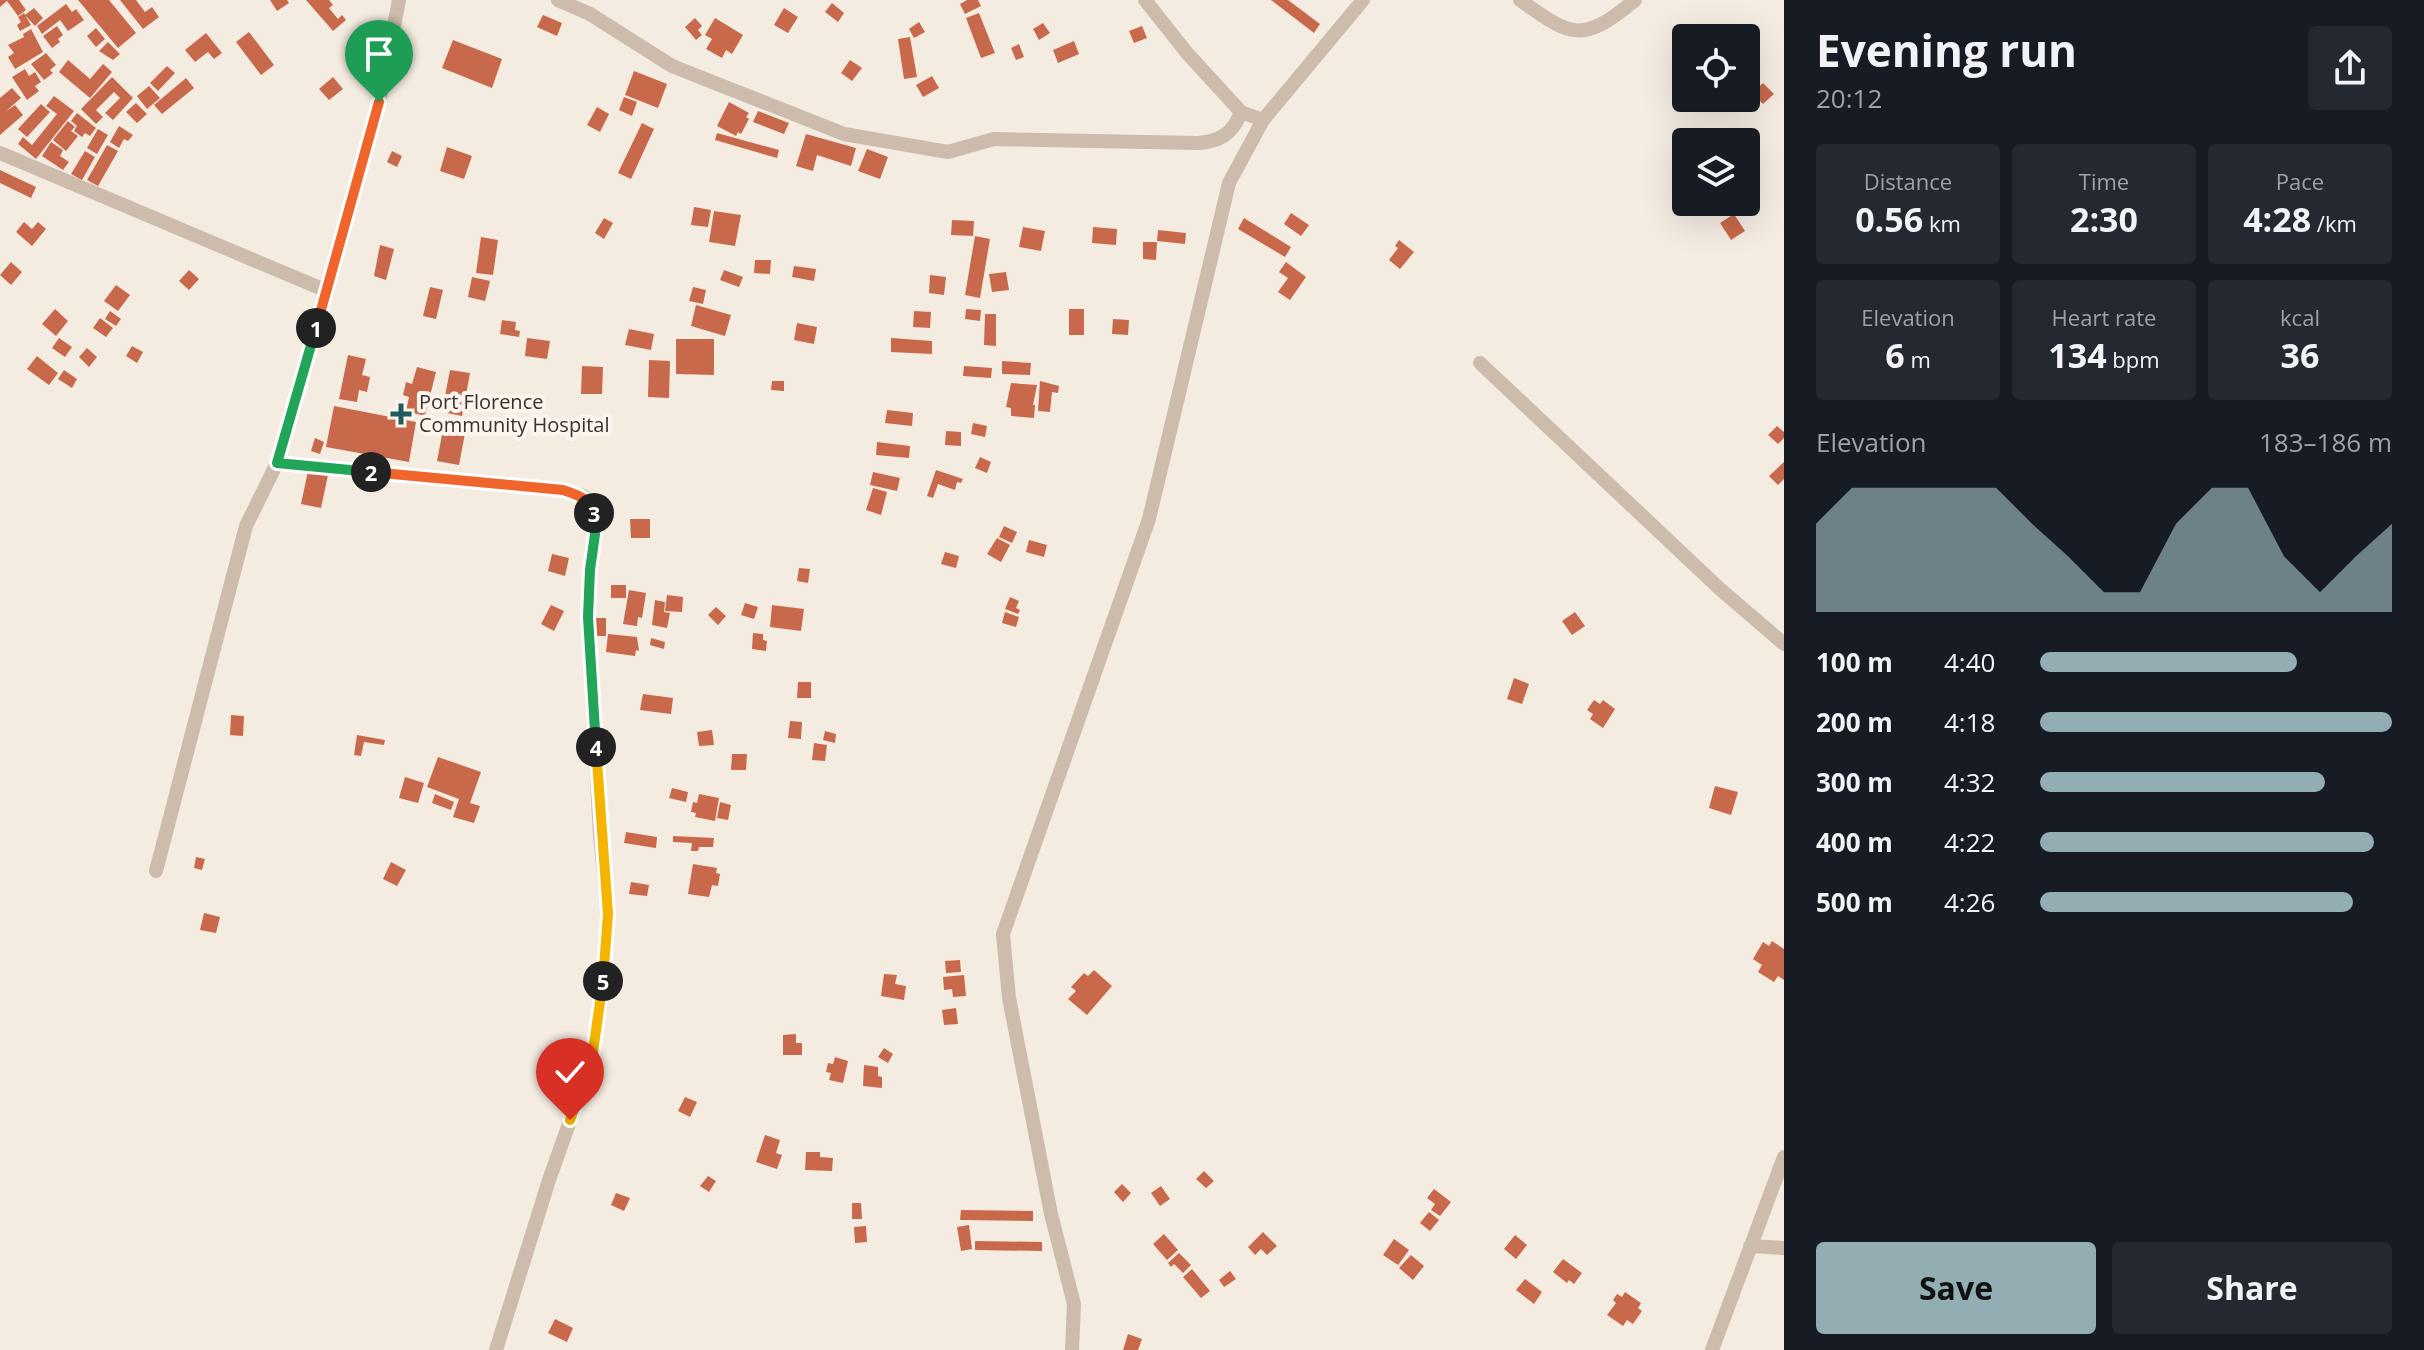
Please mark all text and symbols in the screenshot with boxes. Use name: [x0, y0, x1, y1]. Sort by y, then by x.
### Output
pin: [345, 20, 413, 102]
text: Evening run: [1816, 20, 2077, 80]
map controls: [1672, 24, 1760, 216]
button: locate: [1672, 24, 1760, 112]
button: share: [2308, 26, 2392, 110]
icon: arrive: [357, 32, 401, 76]
text: 20:12: [1816, 80, 1882, 116]
button: layers: [1672, 128, 1760, 216]
text: Distance: [1864, 166, 1952, 196]
text: Time: [2079, 166, 2129, 196]
text: Pace: [2276, 166, 2324, 196]
text: 0.56: [1855, 196, 1923, 242]
text: 2:30: [2070, 196, 2138, 242]
text: 4:28: [2243, 196, 2311, 242]
text: km: [1923, 208, 1961, 238]
text: /km: [2311, 208, 2357, 238]
text: Elevation: [1861, 302, 1955, 332]
text: Heart rate: [2052, 302, 2156, 332]
text: kcal: [2280, 302, 2320, 332]
pin: 1: [296, 308, 336, 348]
text: 1: [310, 313, 322, 343]
text: 6: [1885, 332, 1905, 378]
text: 134: [2048, 332, 2107, 378]
text: 36: [2281, 332, 2319, 378]
text: m: [1905, 344, 1931, 374]
text: bpm: [2107, 344, 2160, 374]
place label: Port Florence Community Hospital: [419, 388, 609, 438]
marker: Port Florence Community Hospital: [390, 403, 412, 425]
text: Elevation: [1816, 424, 1926, 460]
text: 183–186 m: [2259, 424, 2392, 460]
pin: 2: [351, 452, 391, 492]
text: 2: [365, 457, 377, 487]
pin: 3: [574, 493, 614, 533]
text: 3: [588, 498, 600, 528]
text: 100 m: [1816, 644, 1893, 680]
text: 4:40: [1944, 644, 1995, 680]
text: 200 m: [1816, 704, 1893, 740]
text: 4:18: [1944, 704, 1995, 740]
pin: 4: [576, 727, 616, 767]
text: 4: [590, 732, 602, 762]
text: 300 m: [1816, 764, 1893, 800]
text: 4:32: [1944, 764, 1995, 800]
text: 400 m: [1816, 824, 1893, 860]
text: 4:22: [1944, 824, 1995, 860]
text: 500 m: [1816, 884, 1893, 920]
text: 4:26: [1944, 884, 1995, 920]
pin: 5: [583, 961, 623, 1001]
text: 5: [597, 966, 609, 996]
pin: [536, 1038, 604, 1120]
icon: check: [548, 1050, 592, 1094]
button: Save: [1816, 1242, 2096, 1334]
button: Share: [2112, 1242, 2392, 1334]

